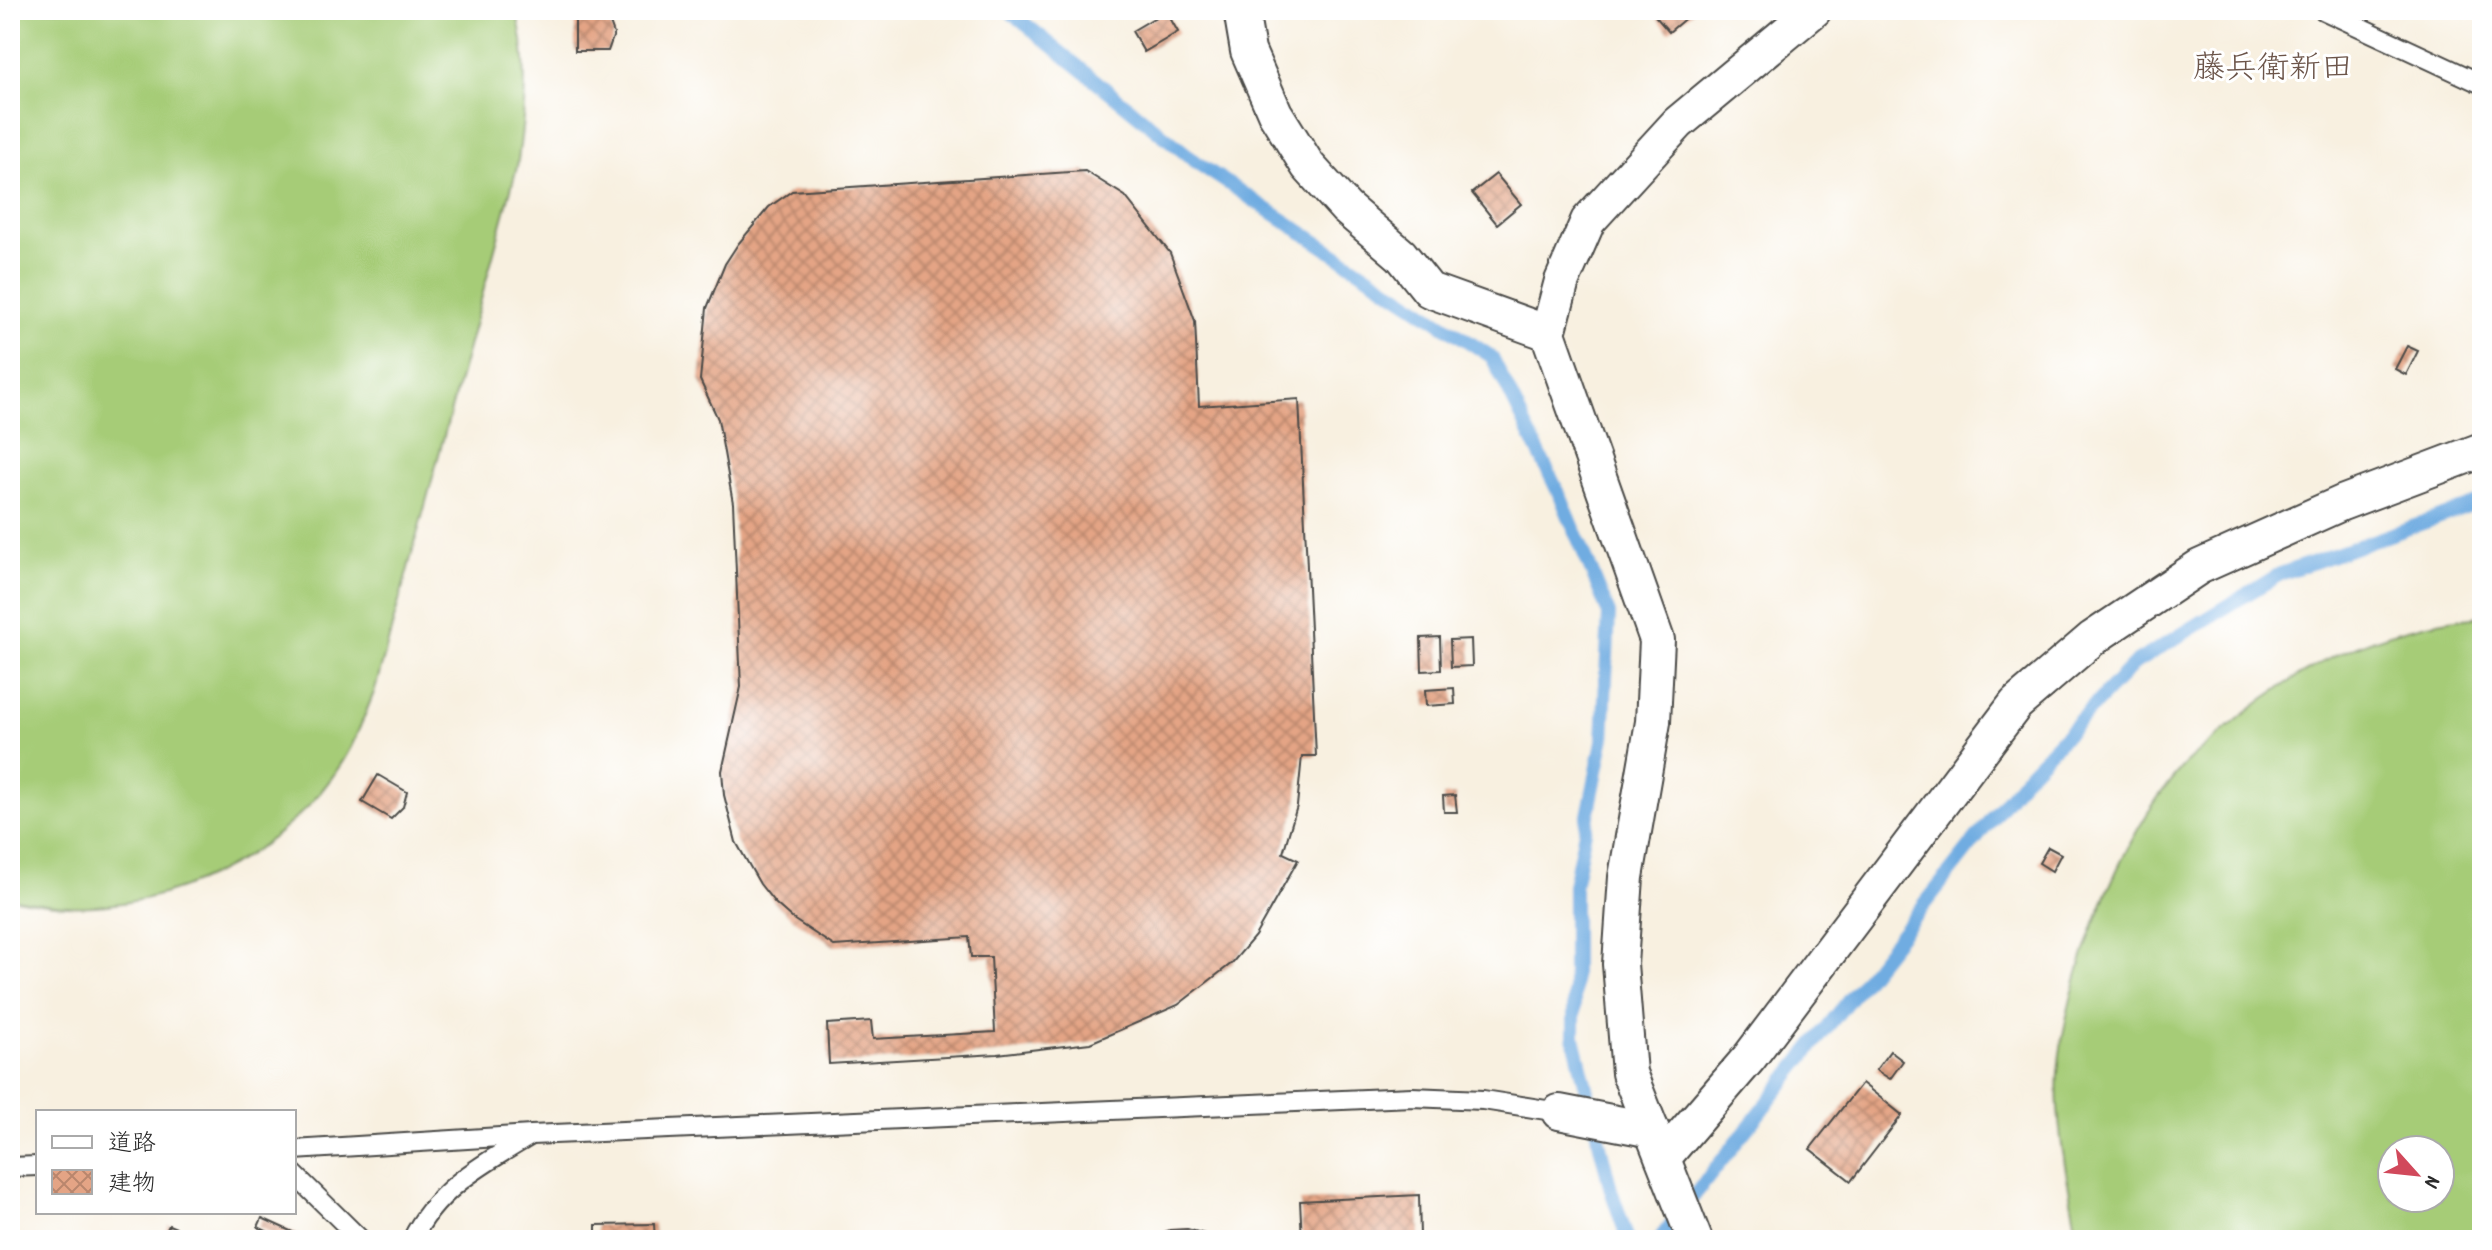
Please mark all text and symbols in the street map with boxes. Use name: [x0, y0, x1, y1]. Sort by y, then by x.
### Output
district label: 藤兵衛新田: [2193, 48, 2353, 94]
legend: [36, 1110, 296, 1214]
text: 道路: [108, 1128, 156, 1162]
north arrow: [2376, 1134, 2456, 1214]
text: 建物: [108, 1168, 156, 1202]
text: N: [2414, 1170, 2447, 1193]

